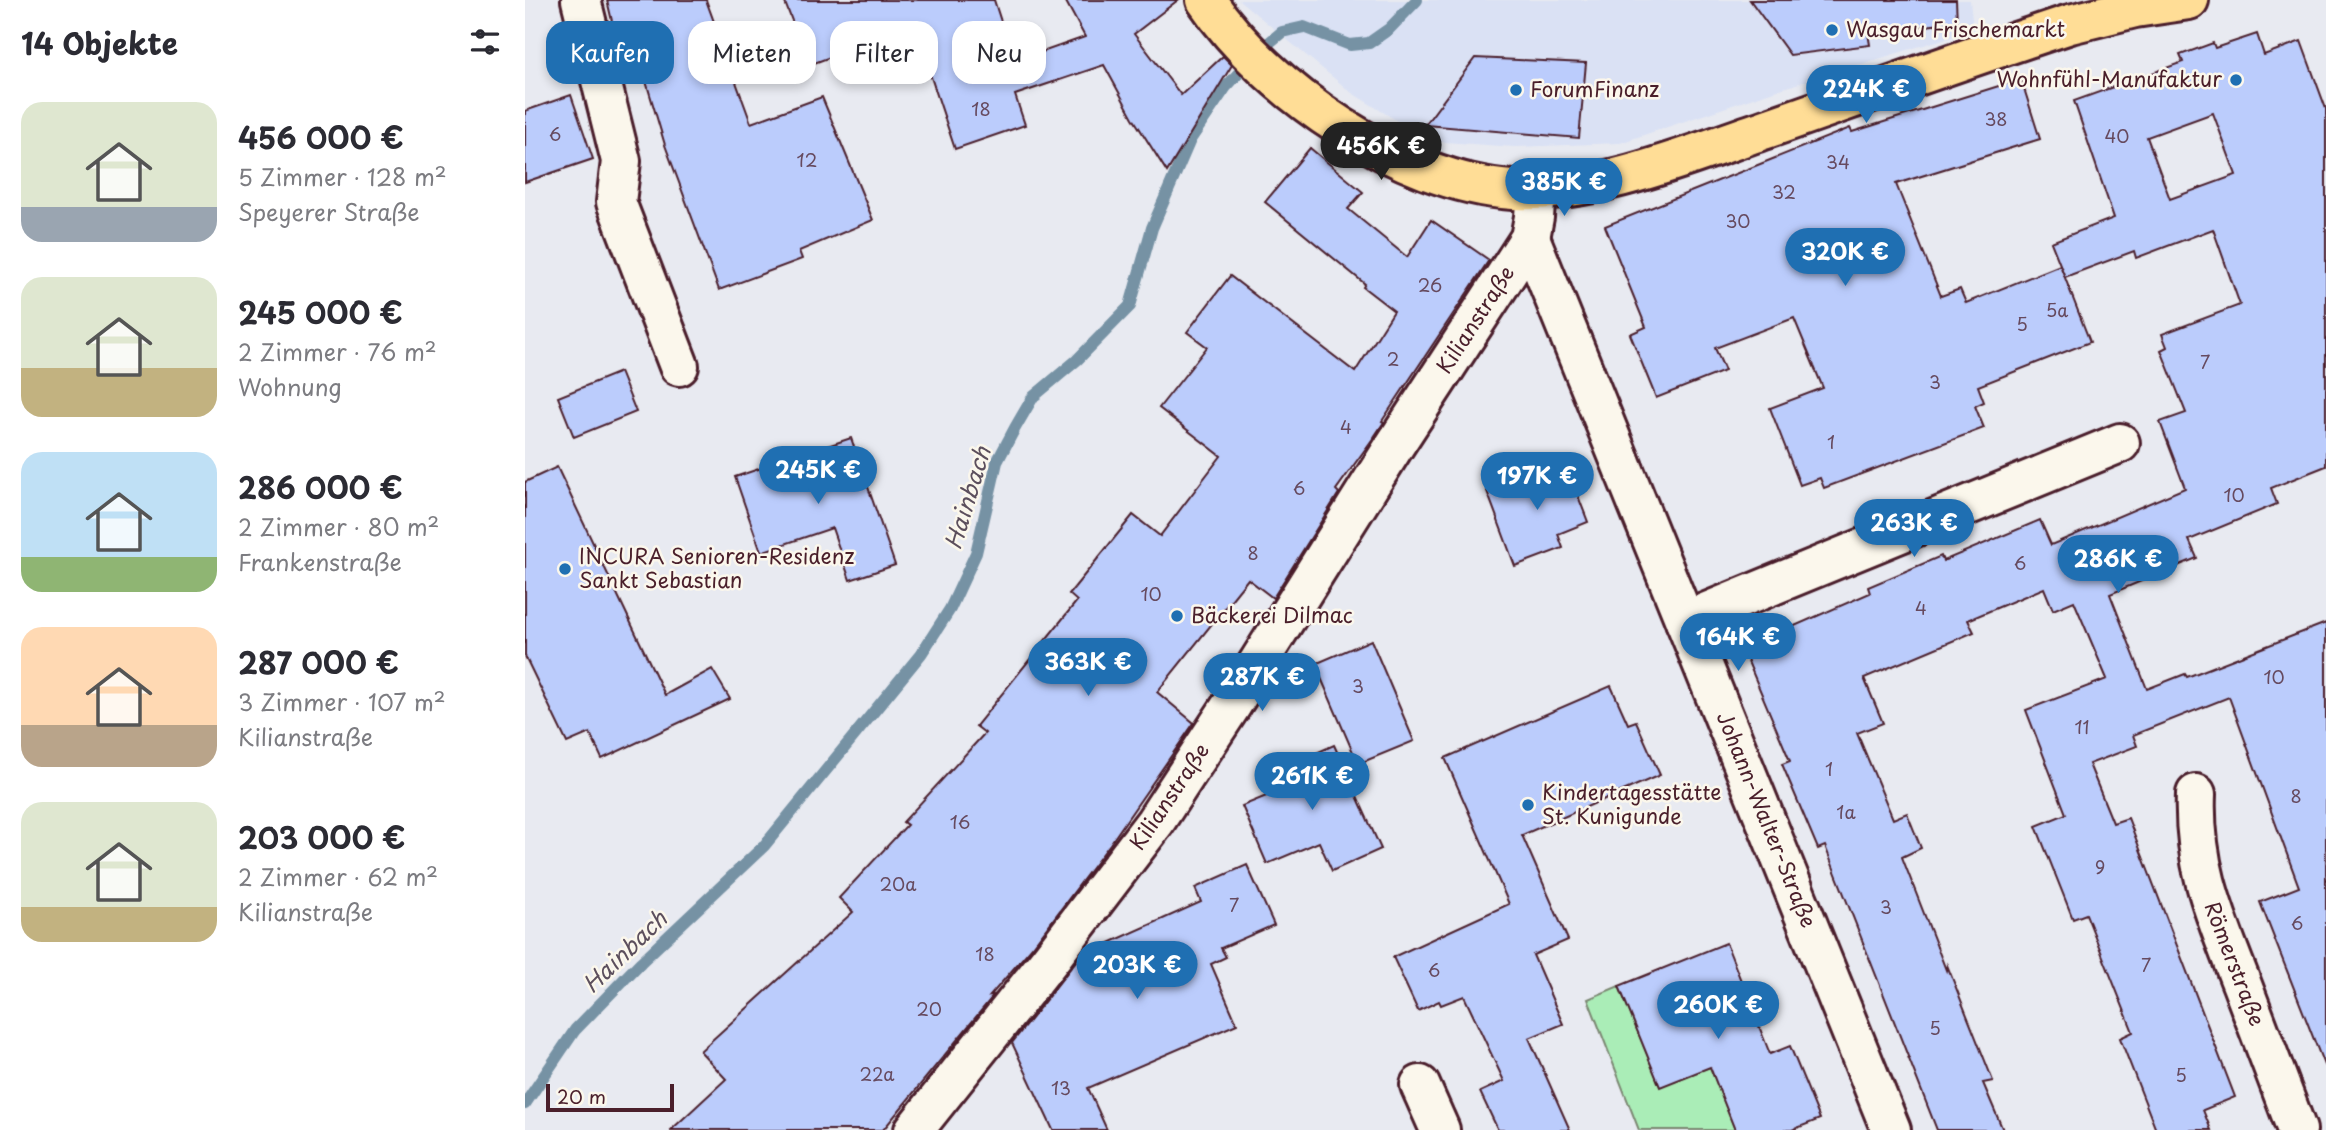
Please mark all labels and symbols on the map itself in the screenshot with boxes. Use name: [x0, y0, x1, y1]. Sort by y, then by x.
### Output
place label: Wasgau Frischemarkt: [1846, 12, 2065, 44]
marker: Wasgau Frischemarkt: [1824, 22, 1840, 38]
place label: Wohnfühl-Manufaktur: [1996, 62, 2222, 94]
pin: 224K €: [1809, 66, 1923, 125]
place label: ForumFinanz: [1530, 72, 1659, 104]
marker: Wohnfühl-Manufaktur: [2228, 72, 2244, 88]
marker: ForumFinanz: [1508, 82, 1524, 98]
house number: 18: [971, 95, 991, 122]
house number: 38: [1984, 105, 2008, 132]
house number: 6: [549, 120, 561, 147]
pin: 456K €: [1324, 122, 1438, 182]
house number: 40: [2104, 122, 2130, 149]
house number: 12: [797, 146, 817, 173]
house number: 34: [1826, 148, 1850, 175]
pin: 385K €: [1507, 158, 1621, 218]
house number: 32: [1772, 178, 1796, 205]
house number: 30: [1725, 207, 1751, 234]
pin: 320K €: [1788, 229, 1902, 288]
street label: Kilianstraße: [1427, 258, 1521, 379]
house number: 26: [1418, 271, 1442, 298]
house number: 5a: [2046, 296, 2068, 323]
house number: 5: [2016, 310, 2028, 337]
house number: 2: [1387, 345, 1399, 372]
house number: 7: [2200, 348, 2210, 375]
house number: 3: [1929, 368, 1941, 395]
house number: 4: [1340, 413, 1352, 440]
house number: 1: [1827, 428, 1835, 455]
water label: Hainbach: [934, 441, 999, 553]
pin: 245K €: [761, 447, 875, 506]
pin: 197K €: [1480, 452, 1594, 512]
house number: 6: [1293, 474, 1305, 501]
house number: 10: [2223, 481, 2245, 508]
pin: 263K €: [1857, 500, 1971, 559]
pin: 286K €: [2061, 536, 2175, 595]
place label: INCURA Senioren-Residenz Sankt Sebastian: [579, 539, 854, 595]
house number: 8: [1247, 539, 1259, 566]
house number: 6: [2014, 549, 2026, 576]
marker: INCURA Senioren-Residenz Sankt Sebastian: [557, 561, 573, 577]
house number: 10: [1140, 580, 1162, 607]
house number: 4: [1915, 594, 1927, 621]
place label: Bäckerei Dilmac: [1191, 598, 1353, 630]
marker: Bäckerei Dilmac: [1169, 608, 1185, 624]
pin: 164K €: [1681, 614, 1795, 673]
pin: 363K €: [1031, 638, 1145, 698]
pin: 287K €: [1205, 654, 1319, 713]
house number: 10: [2263, 663, 2285, 690]
house number: 3: [1352, 672, 1364, 699]
street label: Johann-Walter-Straße: [1710, 706, 1826, 932]
house number: 11: [2074, 713, 2090, 740]
street label: Kilianstraße: [1121, 736, 1216, 856]
pin: 261K €: [1255, 752, 1369, 812]
house number: 1: [1825, 755, 1833, 782]
place label: Kindertagesstätte St. Kunigunde: [1542, 775, 1721, 831]
house number: 8: [2290, 782, 2302, 809]
marker: Kindertagesstätte St. Kunigunde: [1520, 797, 1536, 813]
house number: 1a: [1836, 798, 1856, 825]
house number: 16: [950, 808, 970, 835]
house number: 9: [2095, 853, 2105, 880]
house number: 20a: [880, 870, 917, 897]
house number: 7: [1229, 891, 1239, 918]
house number: 3: [1880, 893, 1892, 920]
street label: Römerstraße: [2197, 896, 2274, 1030]
water label: Hainbach: [574, 901, 675, 1000]
house number: 6: [2291, 909, 2303, 936]
house number: 18: [975, 940, 995, 967]
pin: 203K €: [1080, 942, 1194, 1001]
house number: 7: [2141, 951, 2151, 978]
house number: 6: [1428, 956, 1440, 983]
pin: 260K €: [1661, 982, 1775, 1041]
house number: 20: [916, 995, 942, 1022]
house number: 5: [1929, 1014, 1941, 1041]
house number: 22a: [859, 1060, 895, 1087]
house number: 5: [2175, 1061, 2187, 1088]
house number: 13: [1051, 1074, 1071, 1101]
scale bar: [546, 1081, 674, 1113]

